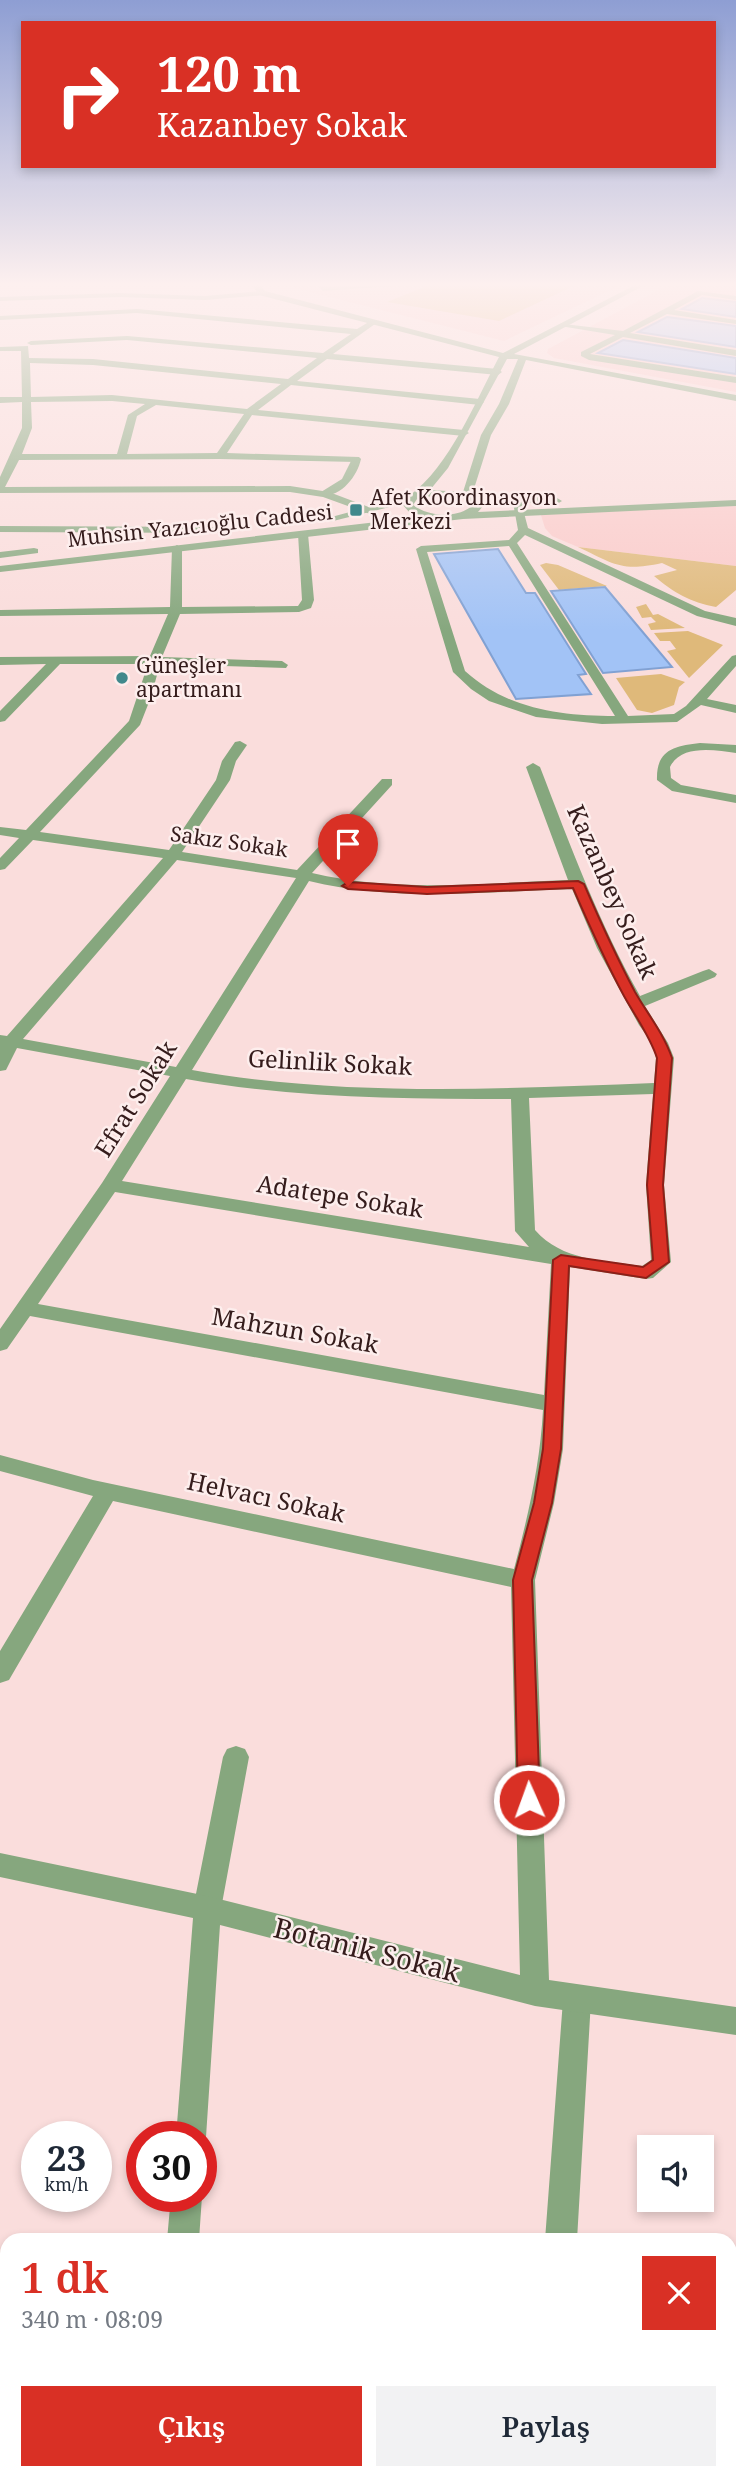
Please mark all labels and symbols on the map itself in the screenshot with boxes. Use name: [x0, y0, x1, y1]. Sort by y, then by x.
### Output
place label: Afet Koordinasyon Merkezi: [370, 483, 557, 535]
street label: Muhsin Yazıcıoğlu Caddesi: [66, 497, 334, 553]
marker: Afet Koordinasyon Merkezi: [348, 502, 364, 518]
place label: Güneşler apartmanı: [136, 651, 242, 703]
marker: Güneşler apartmanı: [114, 670, 130, 686]
street label: Kazanbey Sokak: [560, 799, 667, 985]
pin: [318, 814, 378, 886]
street label: Sakız Sokak: [169, 819, 290, 863]
street label: Efrat Sokak: [86, 1033, 184, 1163]
street label: Gelinlik Sokak: [247, 1041, 414, 1082]
street label: Adatepe Sokak: [255, 1166, 427, 1225]
street label: Mahzun Sokak: [209, 1299, 382, 1361]
street label: Helvacı Sokak: [184, 1464, 349, 1530]
position arrow: [492, 1763, 566, 1837]
street label: Botanik Sokak: [270, 1908, 465, 1991]
speed limit sign: 30: [126, 2121, 217, 2212]

